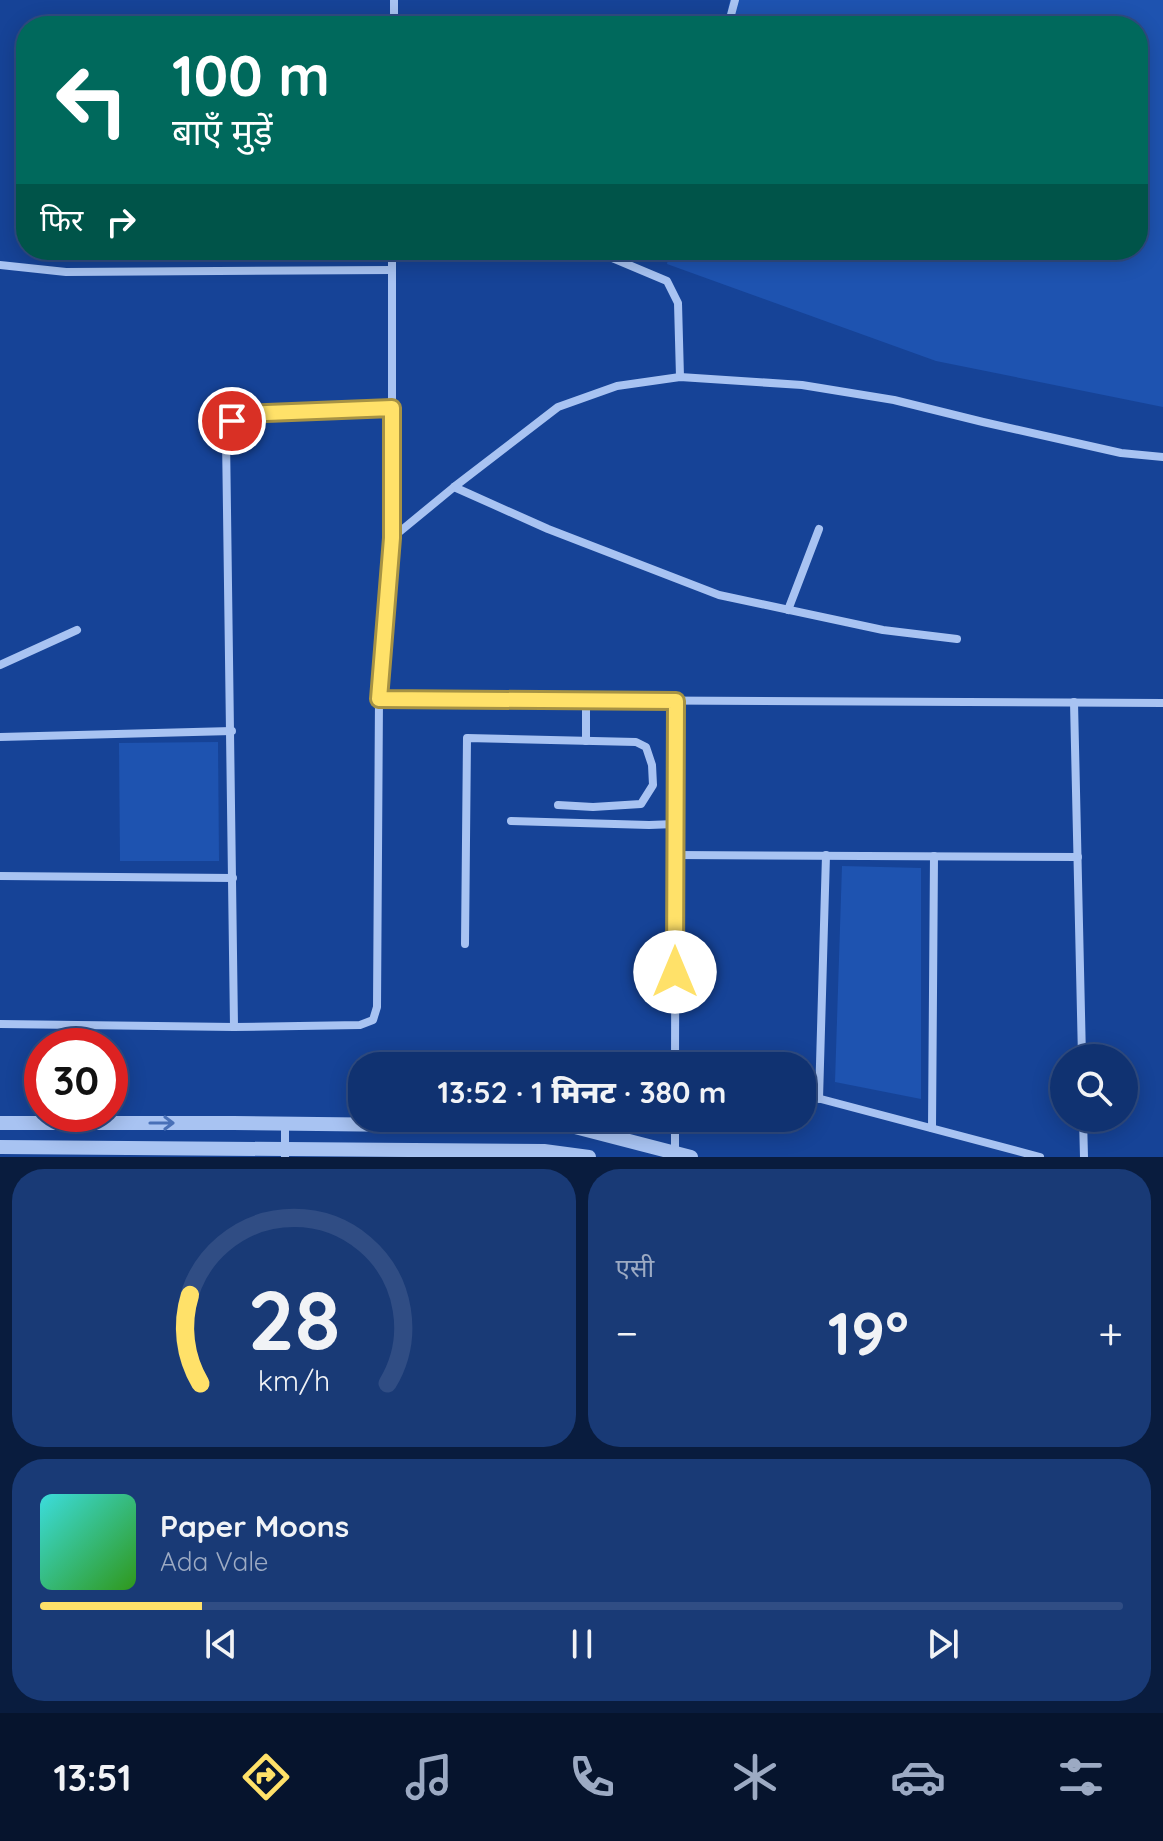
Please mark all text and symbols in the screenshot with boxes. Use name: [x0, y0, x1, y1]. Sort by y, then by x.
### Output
text: 100 m: [172, 40, 330, 110]
icon: left: [40, 48, 144, 152]
text: बाएँ मुड़ें: [172, 109, 272, 154]
icon: right: [99, 200, 143, 244]
text: फिर: [40, 201, 83, 239]
pin: [198, 387, 266, 455]
icon: arrive: [210, 399, 254, 443]
position arrow: [633, 930, 717, 1014]
speed limit sign: 30: [24, 1028, 128, 1132]
map controls: [1050, 1044, 1138, 1132]
button: search: [1050, 1044, 1138, 1132]
text: 13:52 · 1 मिनट · 380 m: [438, 1073, 726, 1111]
one-way arrow: [148, 1115, 175, 1131]
text: एसी: [616, 1251, 654, 1284]
text: 28: [247, 1267, 340, 1371]
text: 19°: [828, 1295, 909, 1370]
text: −: [616, 1305, 638, 1360]
text: +: [1098, 1305, 1123, 1360]
text: km/h: [257, 1362, 330, 1398]
text: Paper Moons: [160, 1507, 349, 1545]
text: Ada Vale: [160, 1545, 269, 1578]
icon: previous: [199, 1622, 243, 1666]
icon: pause: [560, 1622, 604, 1666]
icon: next: [921, 1622, 965, 1666]
icon: directions: [238, 1749, 294, 1805]
icon: music: [401, 1749, 457, 1805]
icon: phone: [564, 1749, 620, 1805]
icon: climate: [727, 1749, 783, 1805]
icon: car: [890, 1749, 946, 1805]
icon: filters: [1053, 1749, 1109, 1805]
text: 13:51: [54, 1755, 131, 1800]

